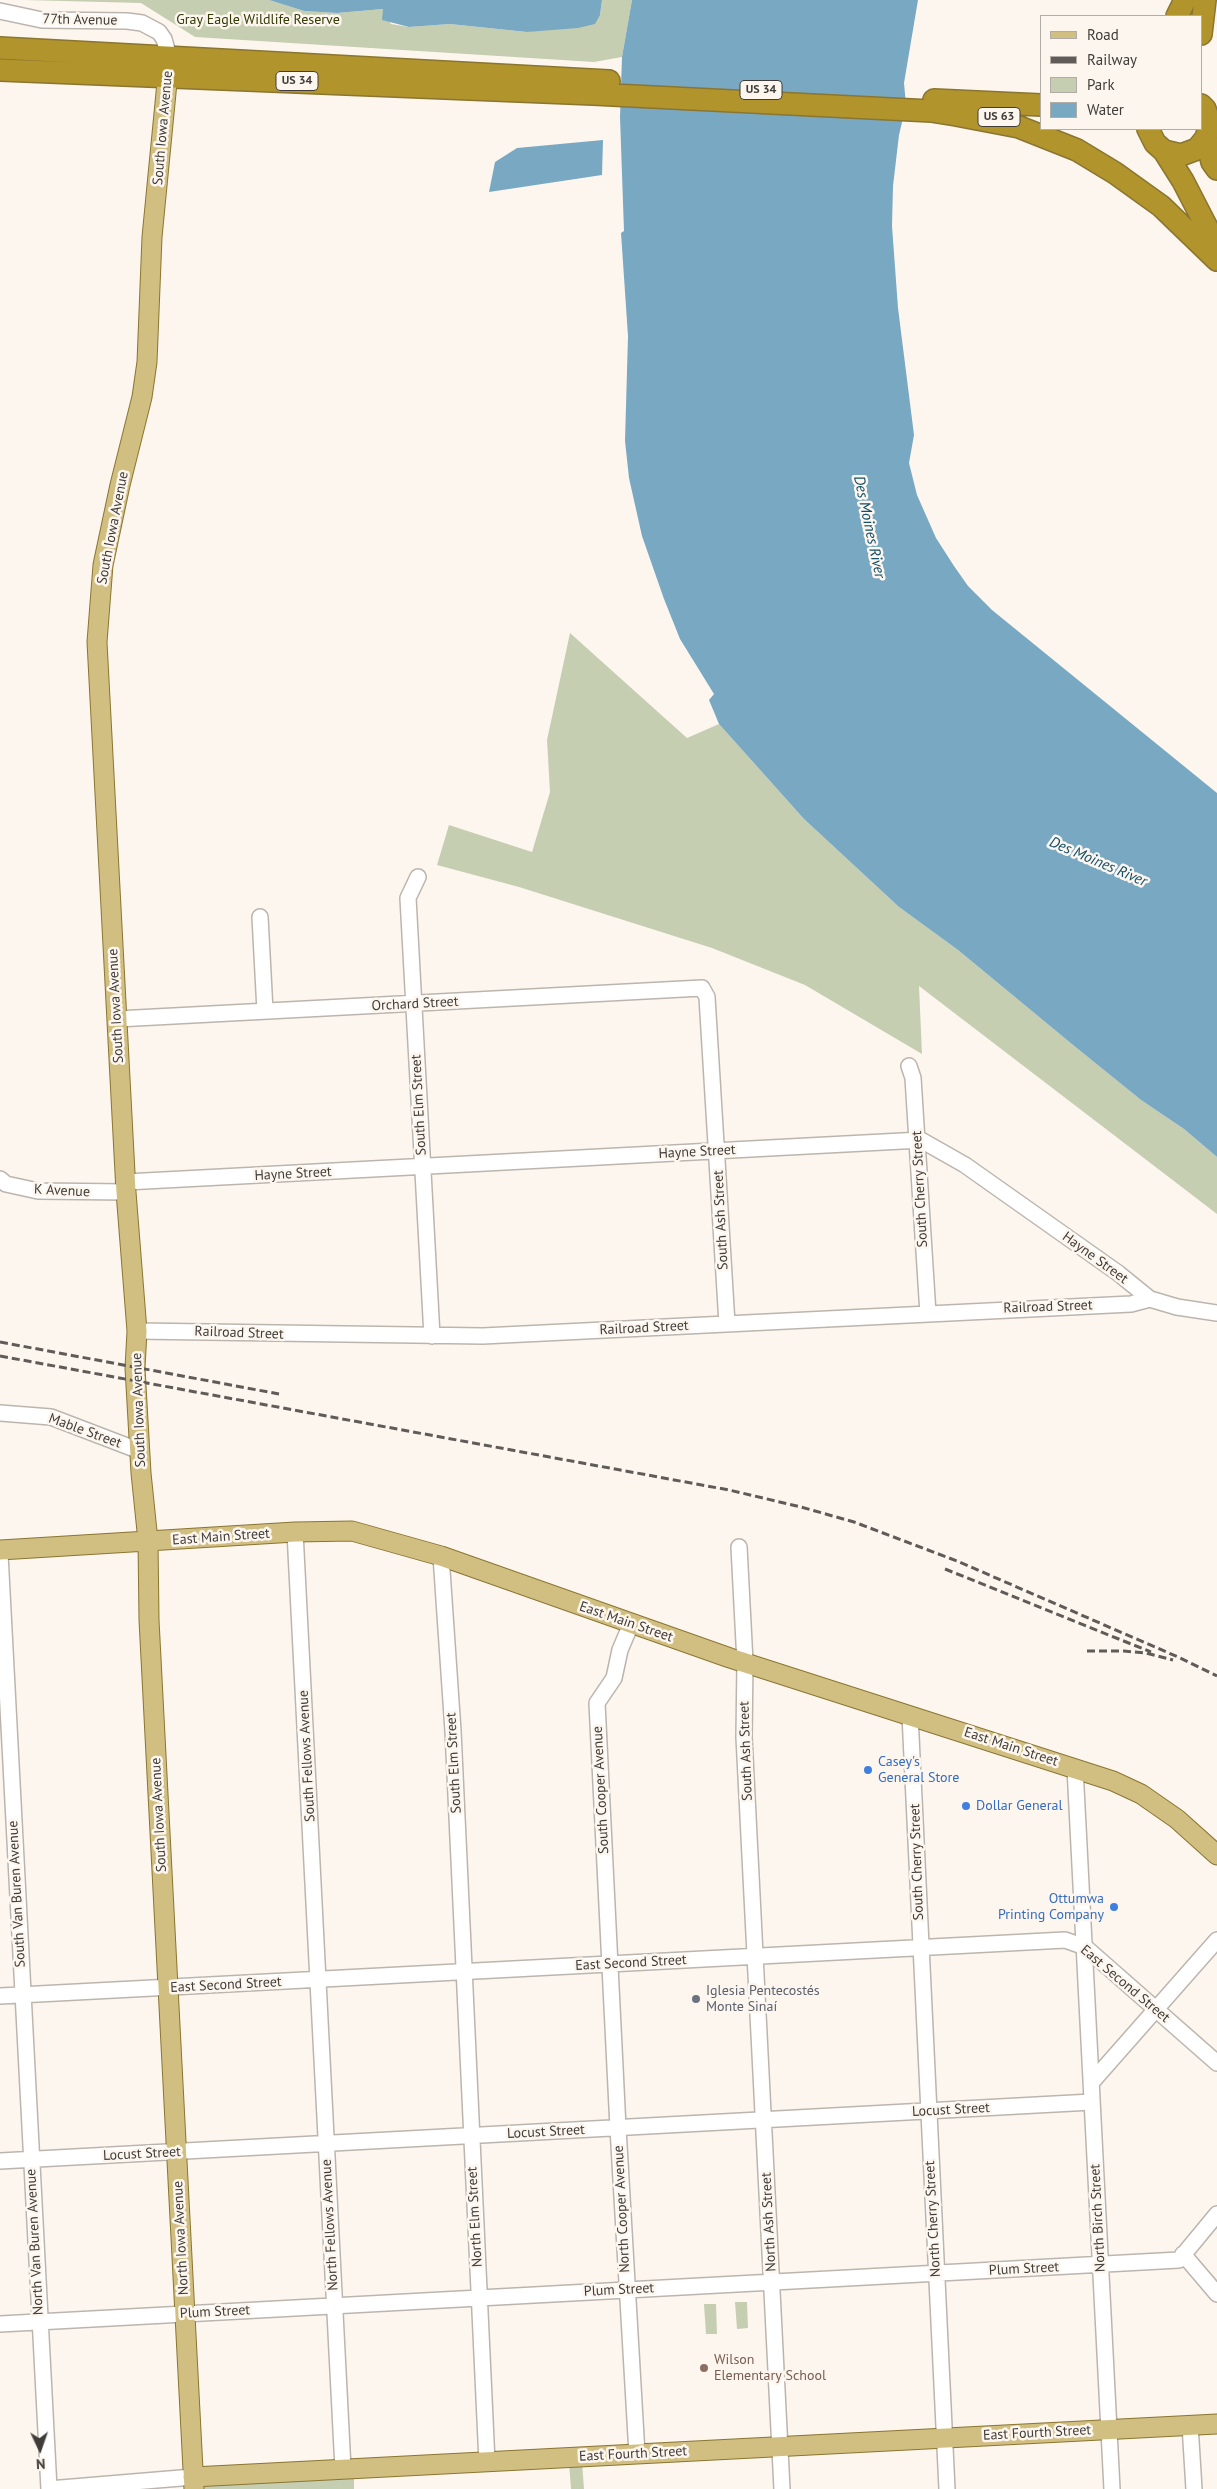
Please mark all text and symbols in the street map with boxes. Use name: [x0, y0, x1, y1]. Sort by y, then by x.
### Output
street label: 77th Avenue: [42, 11, 118, 29]
park label: Gray Eagle Wildlife Reserve: [176, 12, 340, 28]
legend: [1040, 15, 1202, 130]
text: Road: [1087, 25, 1119, 44]
text: Railway: [1087, 50, 1137, 69]
street label: South Iowa Avenue: [150, 70, 176, 186]
road number: US 34: [276, 72, 318, 90]
text: Park: [1087, 75, 1115, 94]
road number: US 34: [740, 80, 782, 100]
text: Water: [1087, 100, 1124, 119]
road number: US 63: [978, 108, 1020, 126]
street label: South Iowa Avenue: [94, 470, 132, 586]
water label: Des Moines River: [849, 474, 889, 580]
water label: Des Moines River: [1047, 833, 1149, 891]
street label: South Iowa Avenue: [105, 948, 127, 1064]
street label: Orchard Street: [371, 993, 459, 1015]
street label: South Elm Street: [408, 1054, 430, 1156]
street label: South Cherry Street: [909, 1130, 931, 1248]
street label: Hayne Street: [658, 1142, 736, 1162]
street label: Hayne Street: [254, 1164, 332, 1184]
street label: South Ash Street: [710, 1170, 732, 1270]
street label: K Avenue: [34, 1181, 90, 1201]
street label: Hayne Street: [1059, 1229, 1131, 1287]
street label: Railroad Street: [1003, 1297, 1093, 1317]
street label: Railroad Street: [599, 1317, 689, 1339]
street label: Railroad Street: [194, 1323, 284, 1343]
street label: South Iowa Avenue: [129, 1352, 149, 1468]
street label: Mable Street: [46, 1410, 124, 1452]
street label: East Main Street: [172, 1525, 270, 1549]
street label: East Main Street: [577, 1598, 675, 1646]
street label: South Fellows Avenue: [295, 1690, 319, 1822]
street label: South Ash Street: [736, 1701, 756, 1801]
street label: South Elm Street: [443, 1712, 465, 1814]
street label: East Main Street: [962, 1724, 1060, 1770]
street label: South Cooper Avenue: [589, 1726, 613, 1854]
place label: Casey's General Store: [878, 1754, 959, 1786]
street label: South Iowa Avenue: [148, 1757, 170, 1873]
marker: Casey's General Store: [862, 1764, 874, 1776]
place label: Dollar General: [976, 1798, 1063, 1814]
marker: Dollar General: [960, 1800, 972, 1812]
street label: South Cherry Street: [907, 1803, 927, 1921]
street label: South Van Buren Avenue: [5, 1820, 29, 1968]
place label: Ottumwa Printing Company: [998, 1891, 1104, 1924]
marker: Ottumwa Printing Company: [1108, 1901, 1120, 1913]
street label: East Second Street: [1077, 1942, 1173, 2026]
street label: East Second Street: [575, 1952, 687, 1974]
street label: East Second Street: [170, 1974, 282, 1996]
place label: Iglesia Pentecostés Monte Sinaí: [706, 1983, 820, 2015]
marker: Iglesia Pentecostés Monte Sinaí: [690, 1993, 702, 2005]
street label: Locust Street: [912, 2100, 990, 2120]
street label: Locust Street: [507, 2122, 585, 2142]
street label: Locust Street: [103, 2144, 181, 2164]
street label: North Cooper Avenue: [610, 2145, 634, 2273]
street label: North Fellows Avenue: [318, 2159, 342, 2291]
street label: North Cherry Street: [922, 2160, 944, 2278]
street label: North Birch Street: [1087, 2163, 1109, 2273]
street label: North Elm Street: [464, 2166, 486, 2268]
street label: North Van Buren Avenue: [23, 2168, 47, 2316]
street label: North Ash Street: [758, 2172, 780, 2272]
street label: North Iowa Avenue: [170, 2180, 192, 2296]
street label: Plum Street: [988, 2259, 1060, 2279]
street label: Plum Street: [583, 2280, 655, 2300]
street label: Plum Street: [179, 2302, 251, 2322]
place label: Wilson Elementary School: [714, 2352, 826, 2384]
marker: Wilson Elementary School: [698, 2362, 710, 2374]
street label: East Fourth Street: [983, 2422, 1091, 2444]
north arrow: [15, 2424, 65, 2474]
street label: East Fourth Street: [579, 2443, 687, 2465]
text: N: [36, 2455, 46, 2473]

